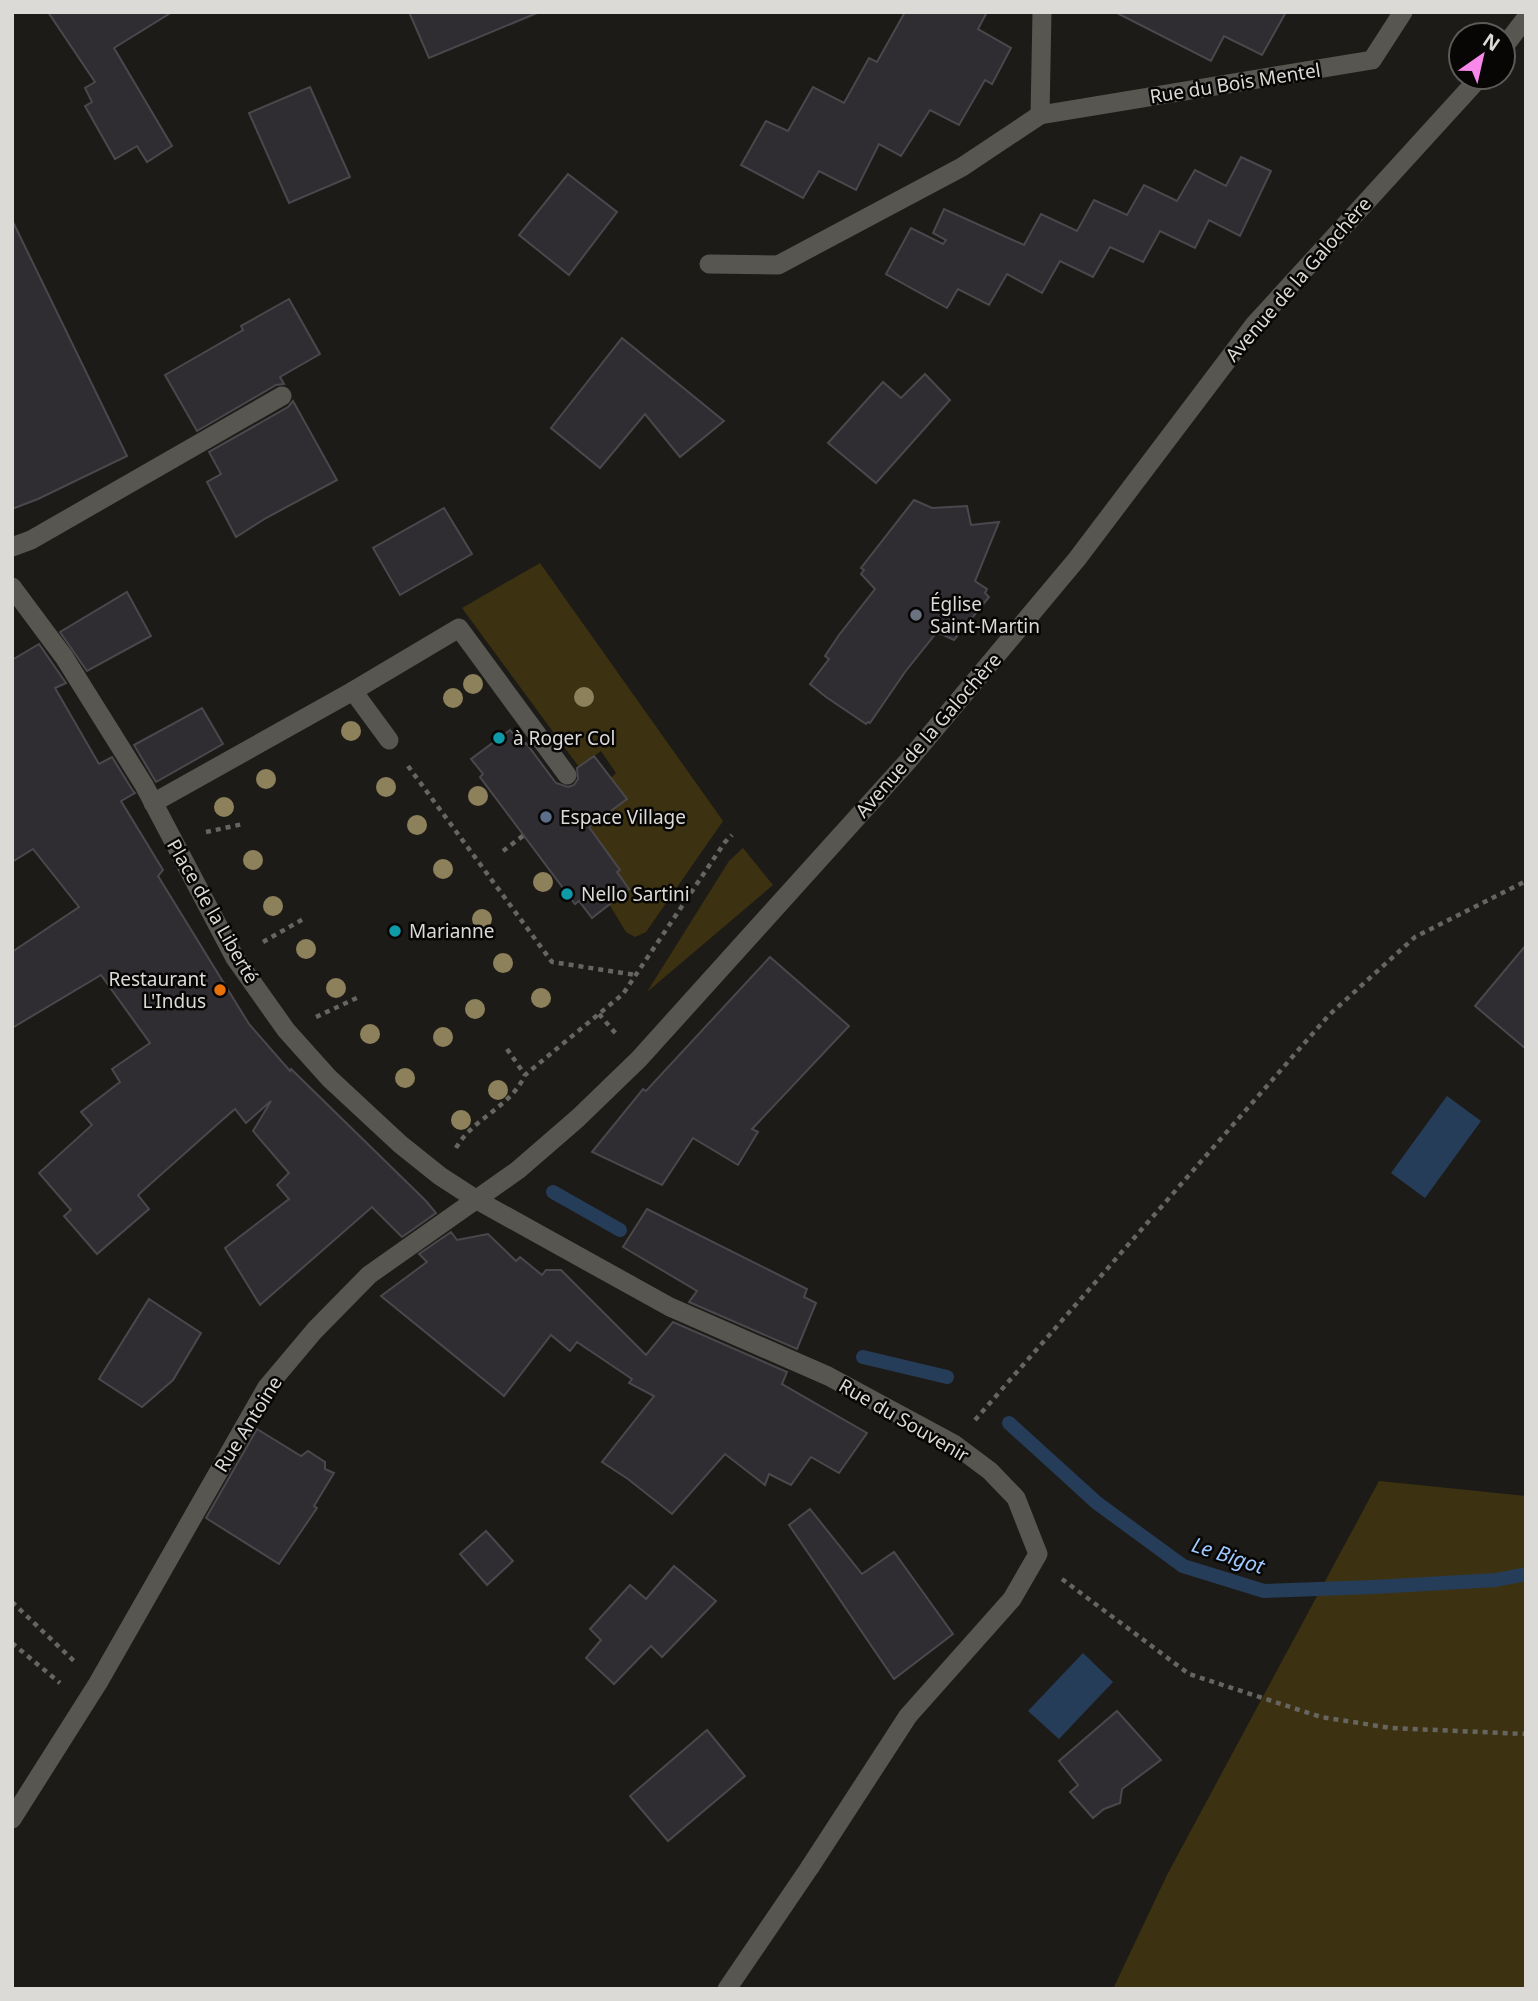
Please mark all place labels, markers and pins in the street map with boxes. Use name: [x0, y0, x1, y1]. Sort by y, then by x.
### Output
place label: Église Saint-Martin: [930, 591, 1040, 639]
marker: Église Saint-Martin: [908, 607, 924, 623]
place label: à Roger Col: [513, 725, 616, 751]
marker: à Roger Col: [491, 730, 507, 746]
place label: Espace Village: [560, 804, 686, 830]
marker: Espace Village: [538, 809, 554, 825]
place label: Nello Sartini: [581, 881, 690, 907]
marker: Nello Sartini: [559, 886, 575, 902]
place label: Marianne: [409, 918, 495, 944]
marker: Marianne: [387, 923, 403, 939]
place label: Restaurant L'Indus: [108, 966, 206, 1014]
marker: Restaurant L'Indus: [212, 982, 228, 998]

